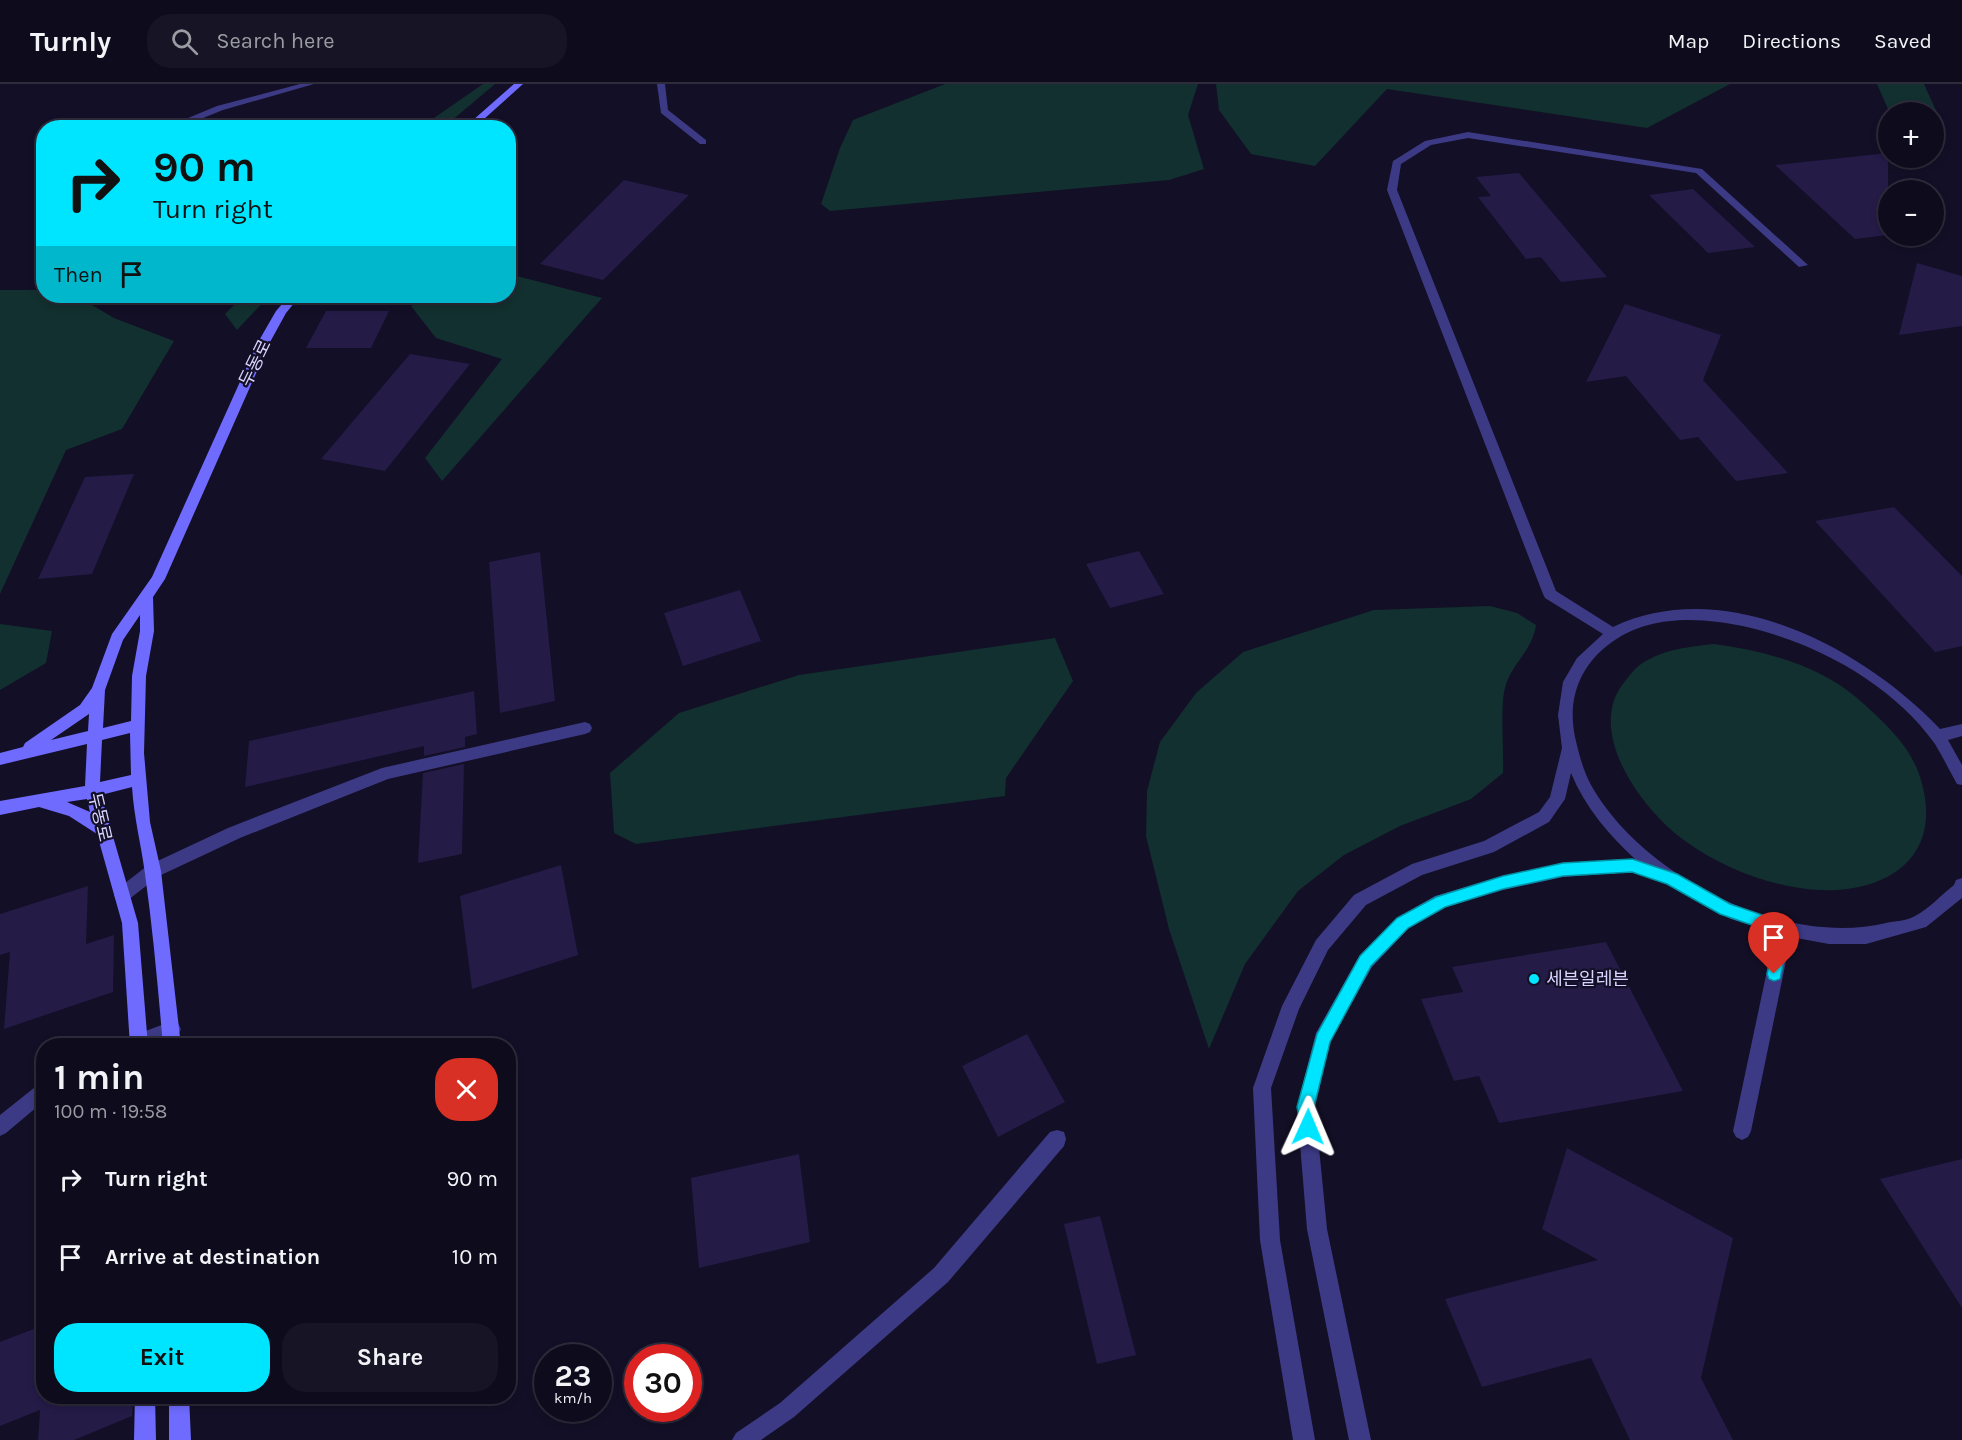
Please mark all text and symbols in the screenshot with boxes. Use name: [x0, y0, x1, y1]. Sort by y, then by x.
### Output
search box: [147, 14, 567, 68]
text: Turnly: [30, 25, 111, 58]
icon: search: [168, 25, 201, 58]
text: Search here: [216, 28, 335, 54]
text: Map: [1668, 29, 1709, 53]
text: Directions: [1742, 29, 1841, 53]
text: Saved: [1874, 29, 1932, 53]
map controls: [1878, 102, 1944, 246]
button: +: [1878, 102, 1944, 168]
text: 90 m: [153, 142, 256, 192]
icon: right: [54, 144, 132, 222]
button: −: [1878, 180, 1944, 246]
text: Turn right: [153, 193, 273, 225]
icon: arrive: [115, 258, 148, 291]
text: Then: [54, 262, 103, 288]
street label: 두동로: [234, 336, 276, 390]
street label: 두동로: [84, 790, 116, 844]
pin: [1748, 912, 1799, 974]
icon: arrive: [1757, 921, 1790, 954]
place label: 세븐일레븐: [1546, 968, 1629, 990]
marker: 세븐일레븐: [1527, 972, 1541, 986]
text: 1 min: [54, 1056, 144, 1098]
button: close: [435, 1058, 498, 1121]
position arrow: [1276, 1095, 1340, 1159]
text: 100 m · 19:58: [54, 1100, 167, 1123]
icon: right: [54, 1163, 87, 1196]
text: Turn right: [105, 1166, 208, 1192]
text: 90 m: [446, 1166, 498, 1192]
icon: arrive: [54, 1241, 87, 1274]
text: Arrive at destination: [105, 1244, 320, 1270]
text: 10 m: [452, 1244, 498, 1270]
button: Exit: [54, 1323, 270, 1392]
button: Share: [282, 1323, 498, 1392]
speed limit sign: 30: [624, 1344, 702, 1422]
text: 23: [555, 1358, 591, 1394]
text: km/h: [554, 1389, 592, 1407]

